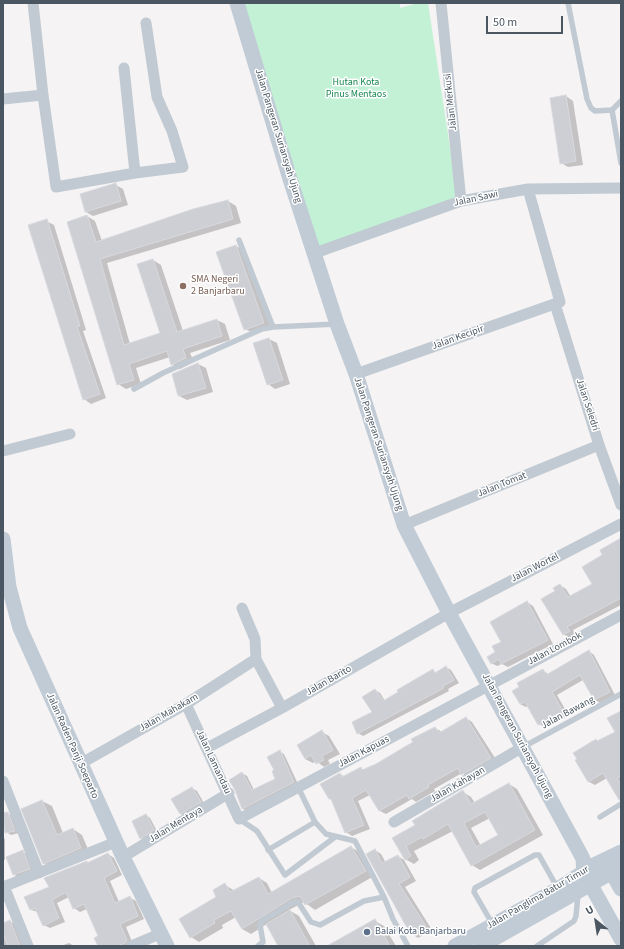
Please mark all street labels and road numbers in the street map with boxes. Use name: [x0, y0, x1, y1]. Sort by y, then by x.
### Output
street label: Jalan Pangeran Suriansyah Ujung: [252, 68, 304, 204]
street label: Jalan Merkusi: [442, 73, 460, 131]
street label: Jalan Sawi: [453, 188, 499, 210]
street label: Jalan Kecipir: [431, 323, 485, 353]
street label: Jalan Pangeran Suriansyah Ujung: [351, 376, 405, 512]
street label: Jalan Seledri: [573, 377, 601, 433]
street label: Jalan Tomat: [476, 470, 528, 500]
street label: Jalan Wortel: [509, 551, 561, 585]
street label: Jalan Lombok: [526, 630, 584, 668]
street label: Jalan Barito: [304, 663, 354, 699]
street label: Jalan Pangeran Suriansyah Ujung: [479, 672, 555, 800]
street label: Jalan Raden Panji Soeparto: [43, 691, 101, 801]
street label: Jalan Mahakam: [137, 691, 201, 735]
street label: Jalan Bawang: [539, 694, 597, 732]
street label: Jalan Lamandau: [193, 728, 233, 796]
street label: Jalan Kapuas: [336, 734, 392, 770]
street label: Jalan Kahayan: [429, 765, 487, 805]
street label: Jalan Mentaya: [147, 804, 205, 846]
street label: Jalan Panglima Batur Timur: [485, 864, 591, 932]

